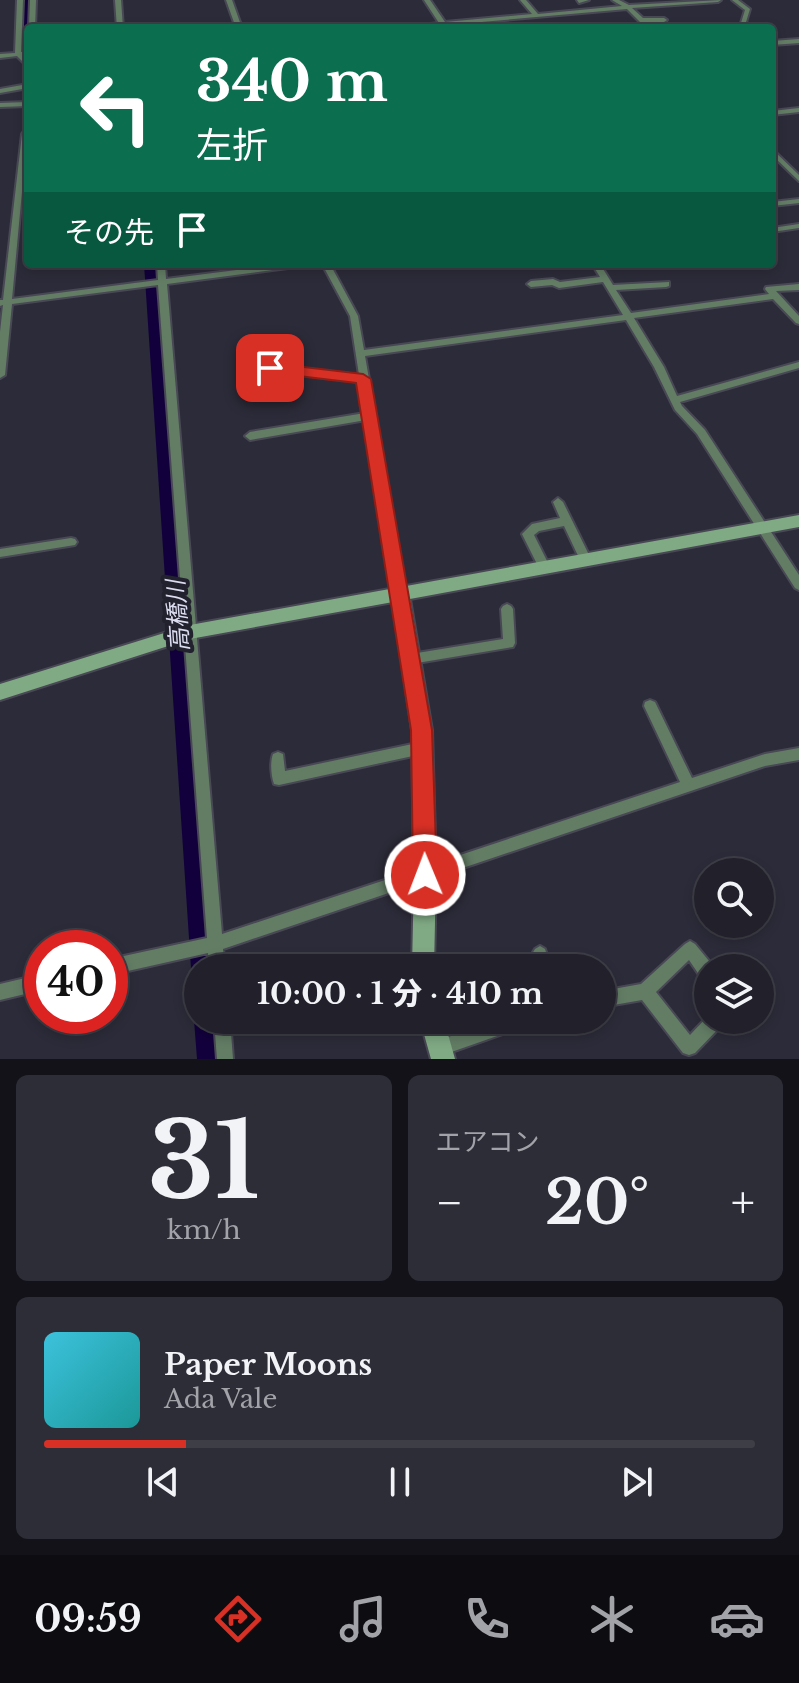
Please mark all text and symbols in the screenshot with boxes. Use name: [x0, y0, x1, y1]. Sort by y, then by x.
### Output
text: 340 m: [196, 47, 388, 116]
icon: left: [64, 56, 168, 160]
text: 左折: [196, 123, 268, 168]
icon: arrive: [170, 208, 214, 252]
text: その先: [64, 214, 154, 251]
pin: [236, 334, 304, 402]
icon: arrive: [248, 346, 292, 390]
water label: 高橋川: [160, 576, 194, 653]
position arrow: [383, 833, 467, 917]
map controls: [694, 858, 774, 1034]
button: search: [694, 858, 774, 938]
speed limit sign: 40: [24, 930, 128, 1034]
button: layers: [694, 954, 774, 1034]
text: 10:00 · 1 分 · 410 m: [257, 975, 543, 1012]
text: 31: [148, 1097, 260, 1226]
text: エアコン: [436, 1126, 540, 1158]
text: 20°: [545, 1166, 649, 1240]
text: −: [436, 1175, 463, 1230]
text: +: [731, 1175, 755, 1230]
text: km/h: [167, 1214, 241, 1246]
text: Paper Moons: [164, 1346, 372, 1383]
text: Ada Vale: [164, 1383, 277, 1415]
icon: previous: [141, 1460, 185, 1504]
icon: pause: [378, 1460, 422, 1504]
icon: next: [615, 1460, 659, 1504]
icon: directions: [210, 1591, 266, 1647]
icon: music: [335, 1591, 391, 1647]
icon: phone: [459, 1591, 515, 1647]
icon: climate: [584, 1591, 640, 1647]
icon: car: [709, 1591, 765, 1647]
text: 09:59: [34, 1597, 142, 1642]

